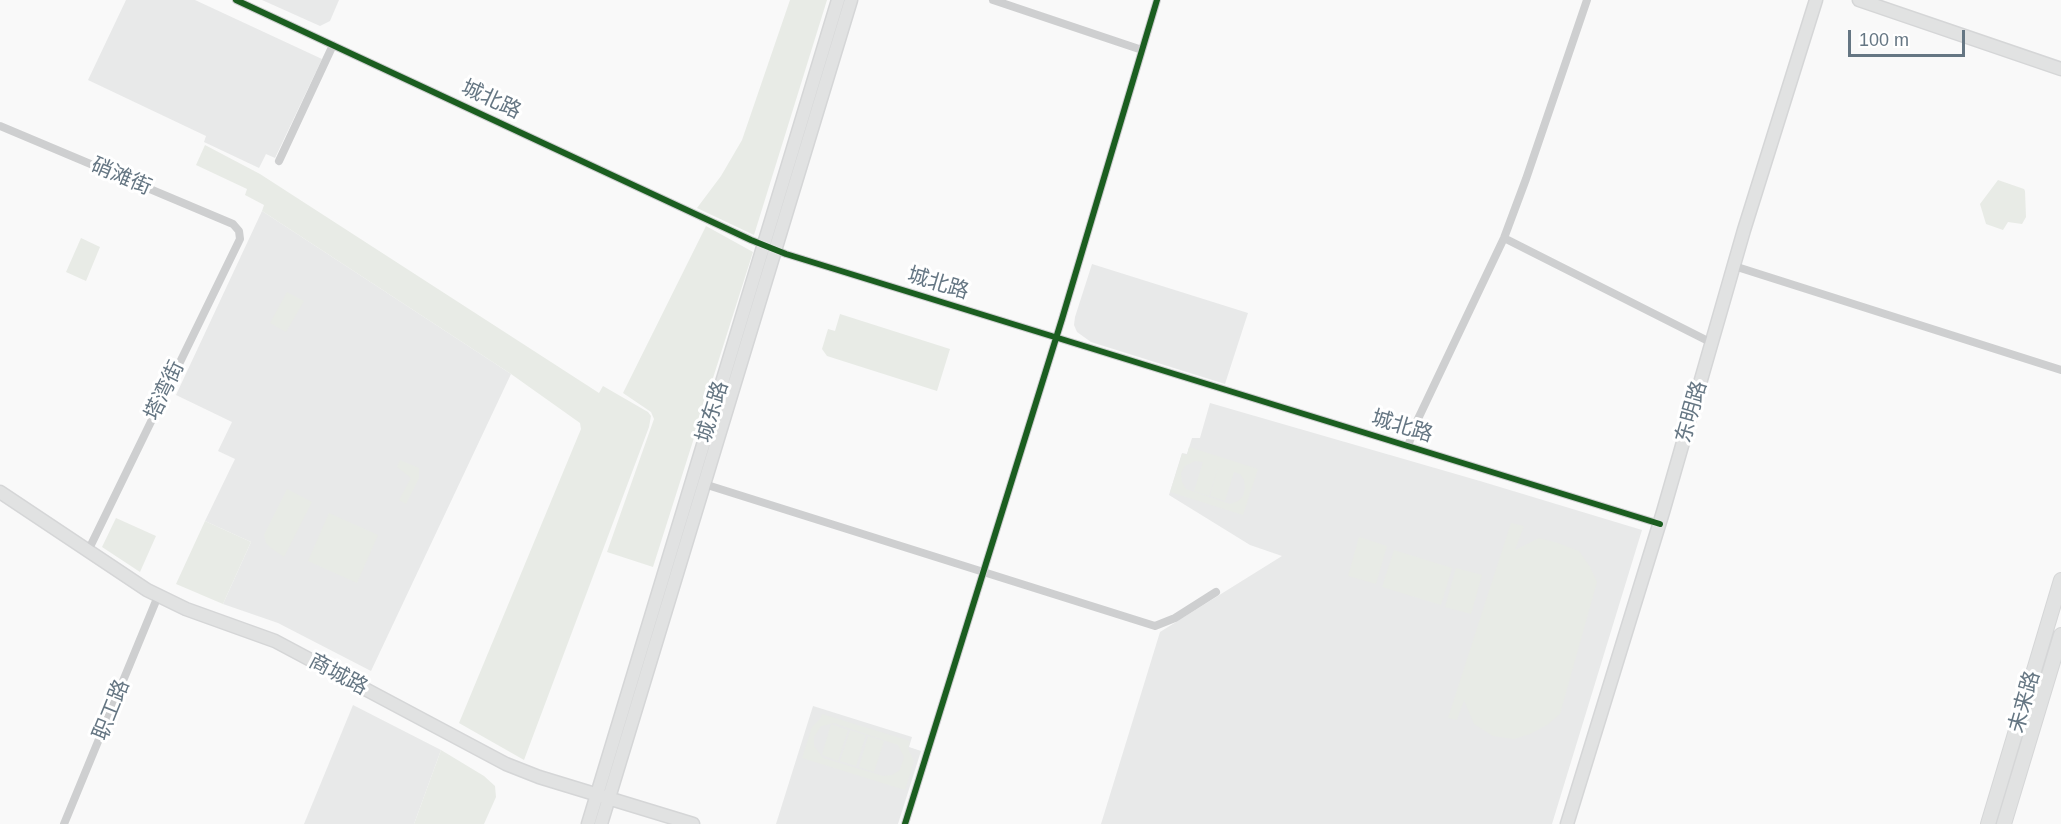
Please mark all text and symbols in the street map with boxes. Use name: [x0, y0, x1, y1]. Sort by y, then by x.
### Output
scale bar: [1851, 18, 1968, 56]
text: 100 m: [1859, 30, 1909, 50]
street label: 城北路: [457, 75, 525, 125]
street label: 硝滩街: [87, 153, 155, 201]
street label: 城北路: [904, 263, 972, 305]
street label: 塔湾街: [140, 357, 190, 425]
street label: 城东路: [692, 378, 734, 446]
street label: 东明路: [1671, 378, 1713, 446]
street label: 城北路: [1368, 406, 1436, 448]
street label: 商城路: [304, 649, 372, 701]
street label: 未来路: [2004, 668, 2046, 736]
street label: 职工路: [89, 676, 135, 744]

